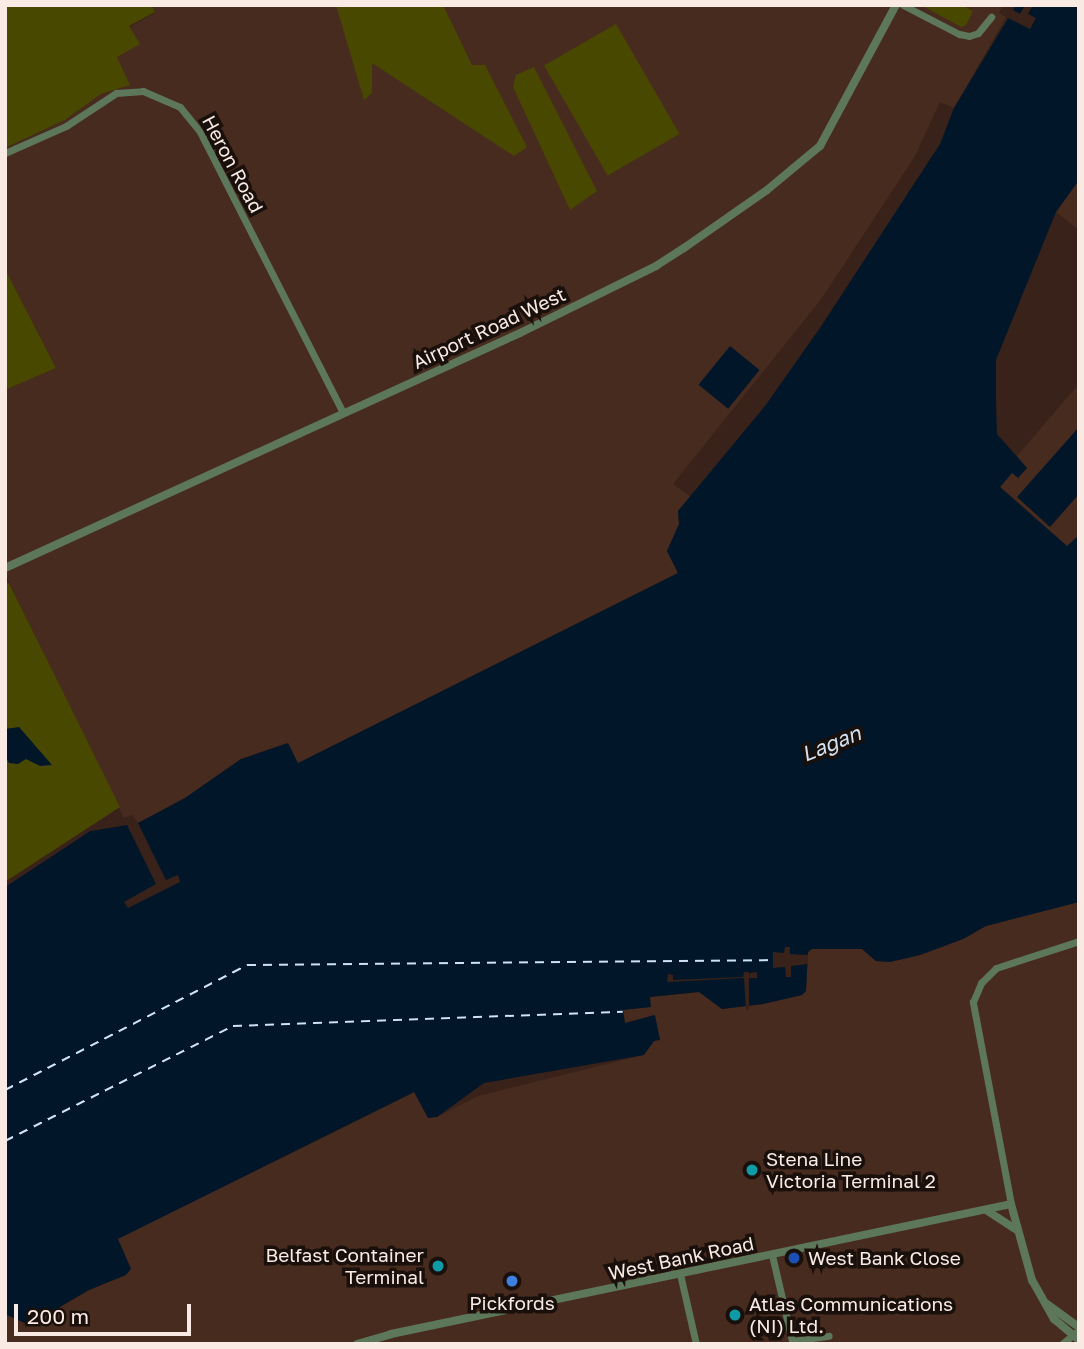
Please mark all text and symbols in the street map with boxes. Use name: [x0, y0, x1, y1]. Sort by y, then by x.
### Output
street label: Heron Road: [198, 111, 268, 217]
street label: Airport Road West: [409, 283, 569, 373]
water label: Lagan: [798, 720, 864, 766]
place label: Stena Line Victoria Terminal 2: [766, 1148, 936, 1192]
marker: Stena Line Victoria Terminal 2: [744, 1162, 760, 1178]
street label: West Bank Road: [606, 1231, 756, 1285]
place label: Belfast Container Terminal: [265, 1244, 424, 1288]
place label: West Bank Close: [808, 1247, 961, 1269]
marker: West Bank Close: [786, 1250, 802, 1266]
marker: Belfast Container Terminal: [430, 1258, 446, 1274]
marker: Pickfords: [504, 1273, 520, 1289]
scale bar: [18, 1290, 194, 1334]
place label: Pickfords: [469, 1292, 555, 1314]
place label: Atlas Communications (NI) Ltd.: [749, 1293, 953, 1337]
text: 200 m: [27, 1303, 89, 1329]
marker: Atlas Communications (NI) Ltd.: [727, 1307, 743, 1323]

